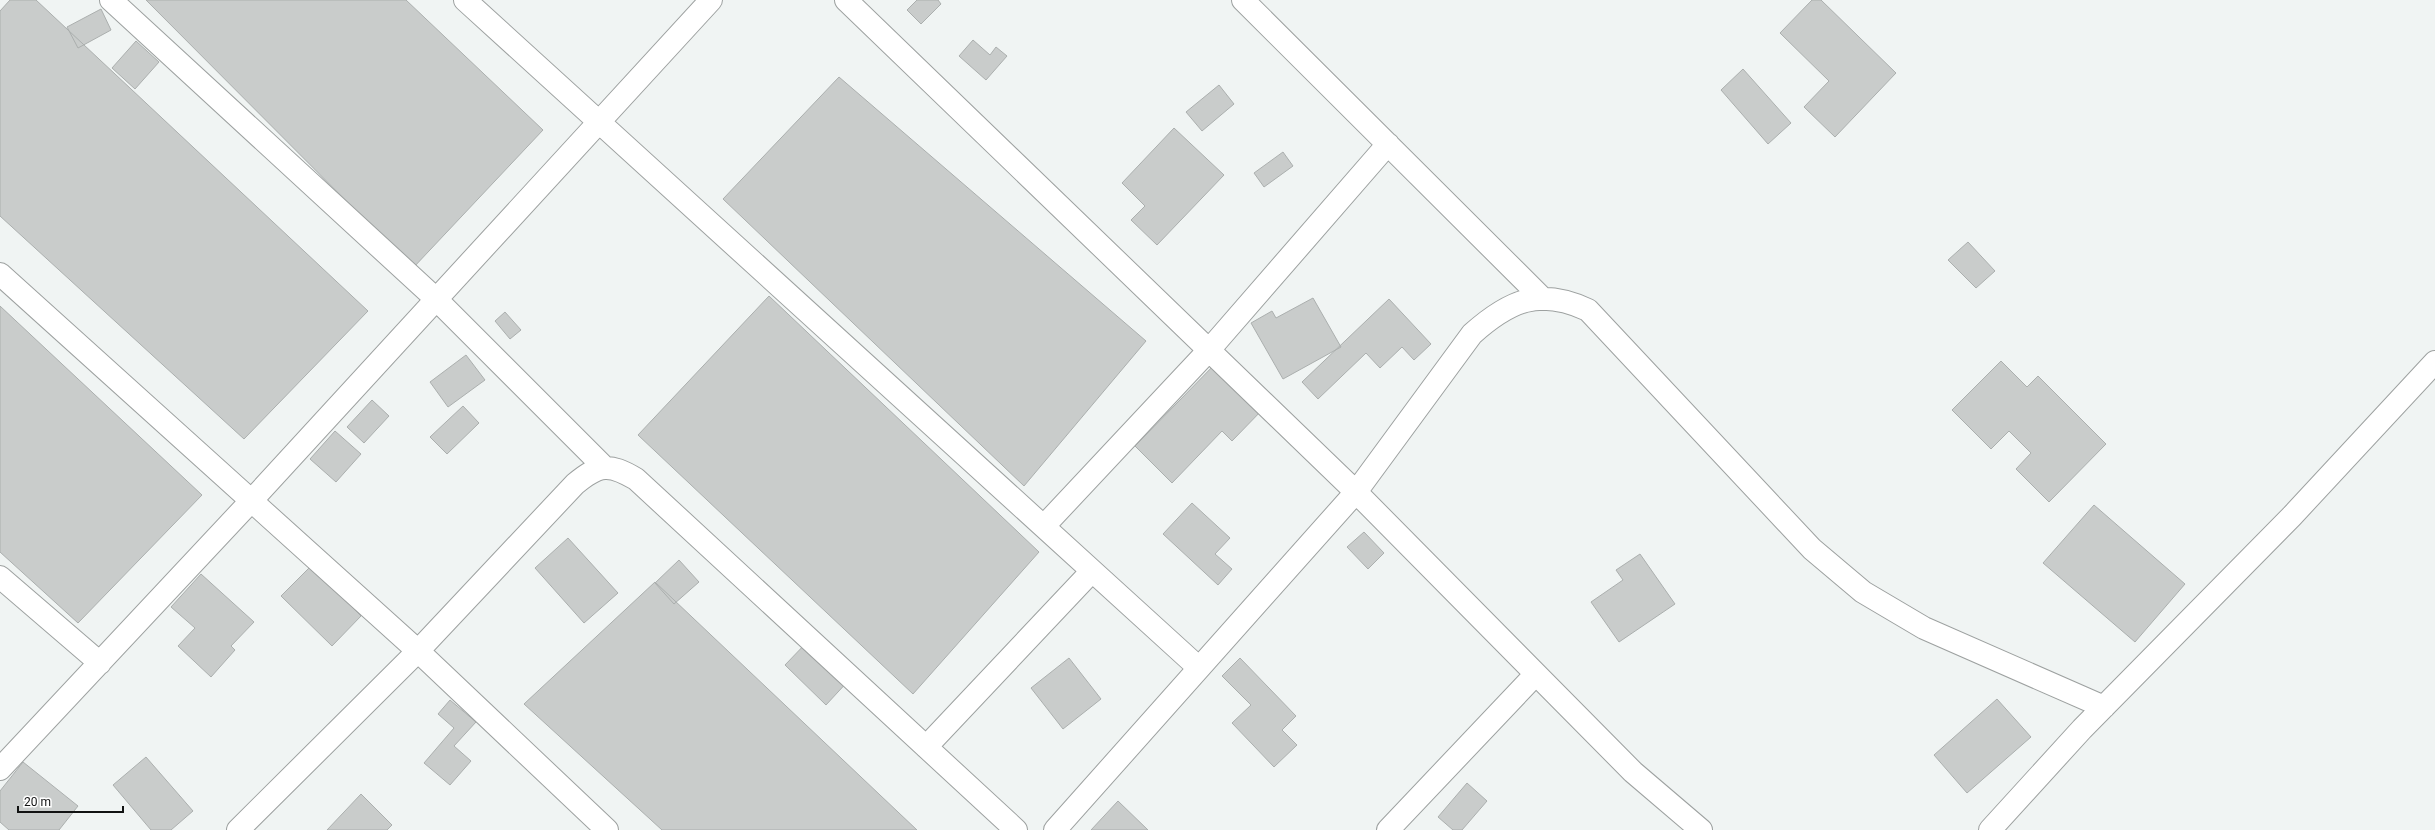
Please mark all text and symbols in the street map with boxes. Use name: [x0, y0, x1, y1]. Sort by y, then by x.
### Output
scale bar: [18, 788, 123, 814]
text: 20 m: [24, 795, 51, 809]

